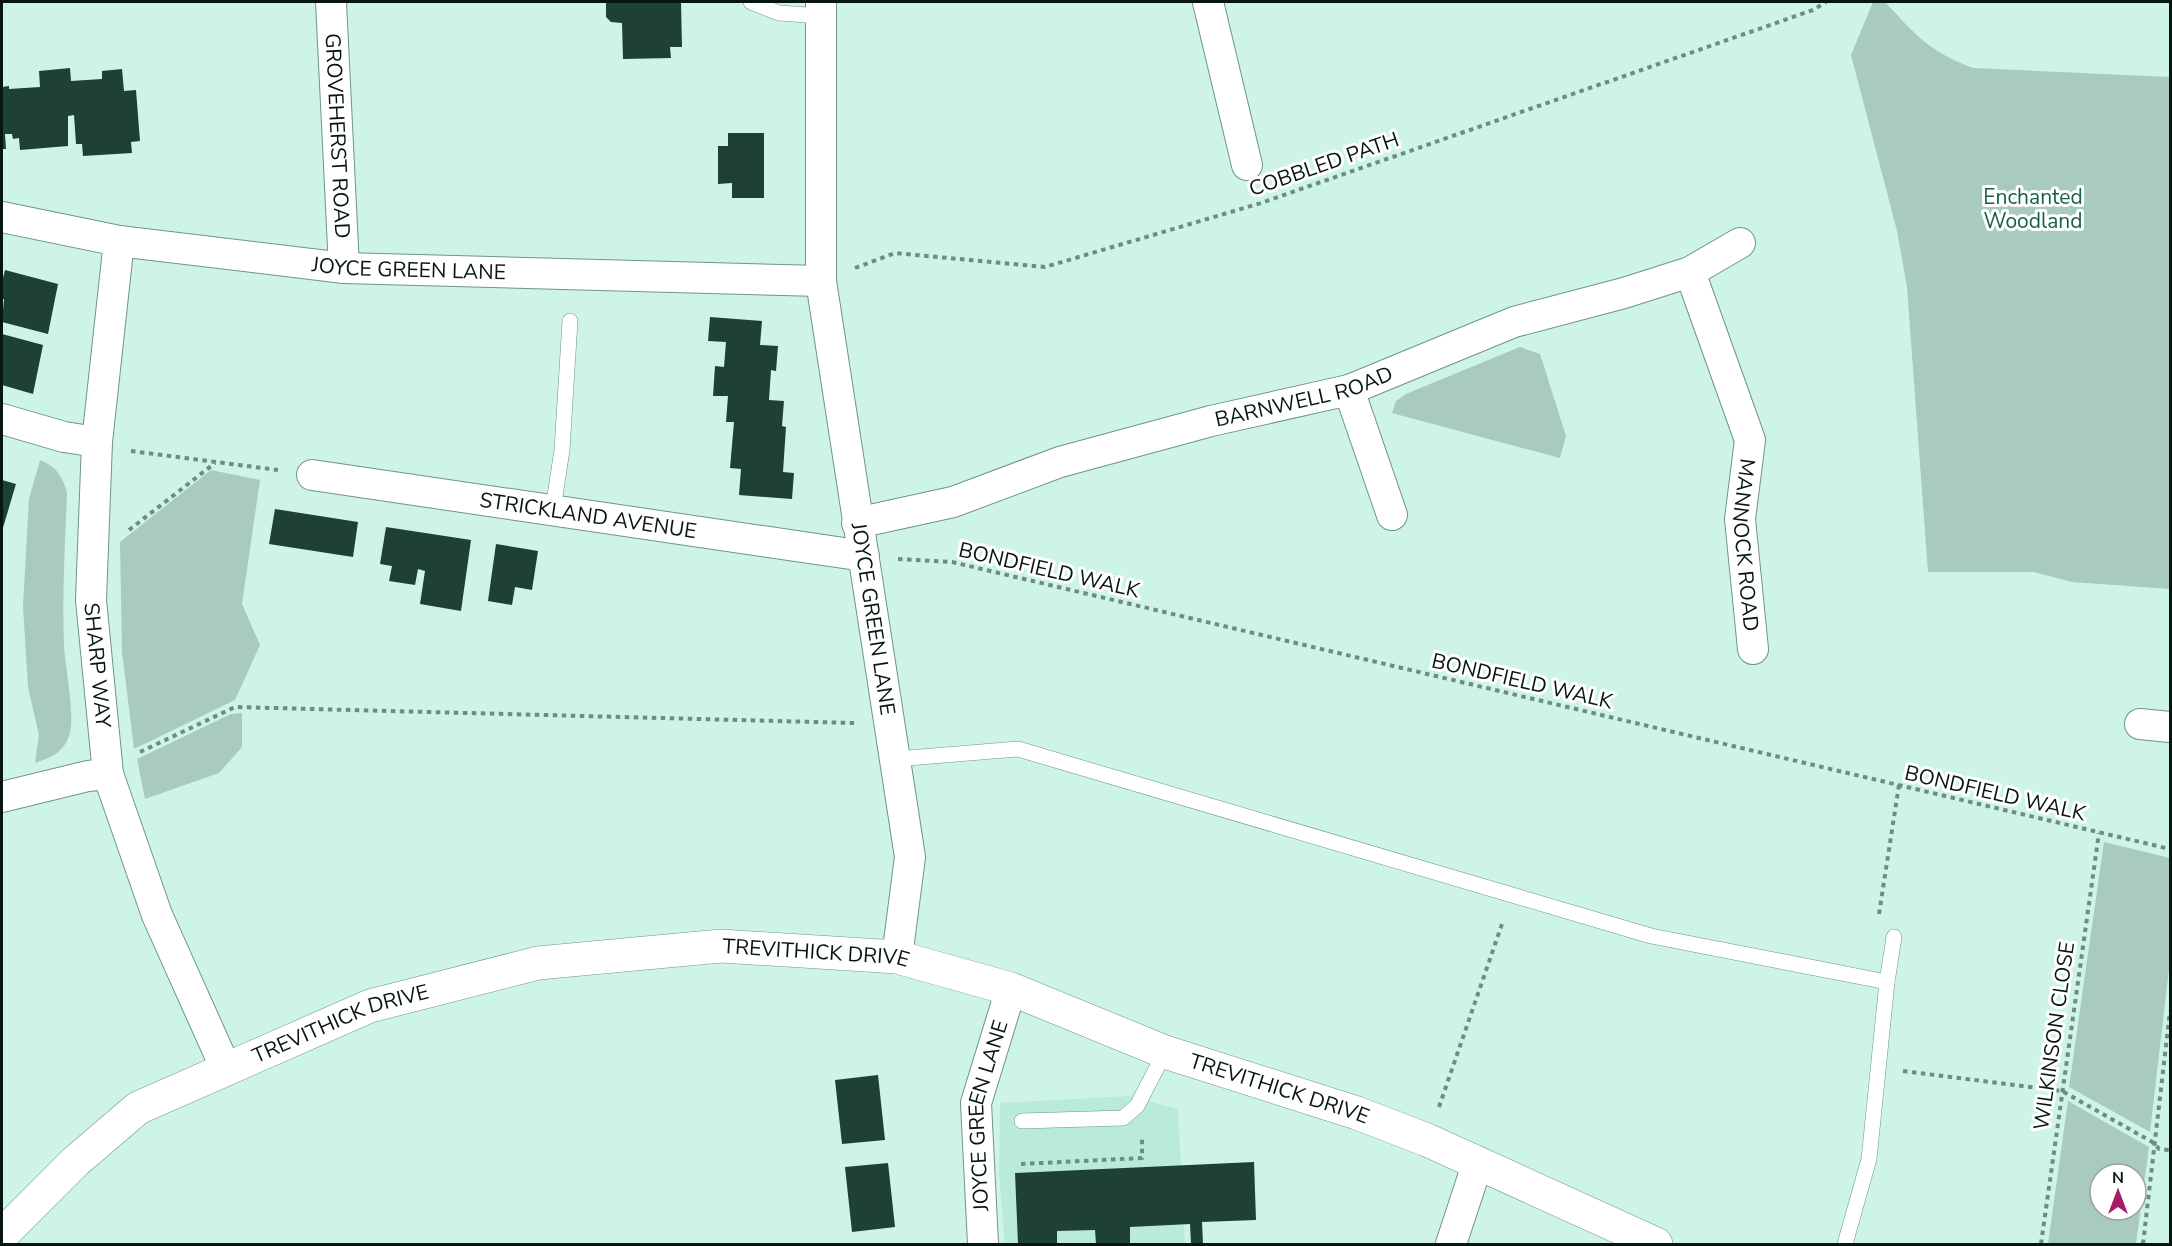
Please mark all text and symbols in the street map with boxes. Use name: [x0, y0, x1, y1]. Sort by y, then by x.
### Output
street label: GROVEHERST ROAD: [319, 33, 357, 239]
street label: COBBLED PATH: [1245, 125, 1403, 203]
park label: Enchanted Woodland: [1983, 183, 2083, 235]
street label: JOYCE GREEN LANE: [309, 250, 506, 286]
street label: BARNWELL ROAD: [1212, 359, 1397, 434]
street label: MANNOCK ROAD: [1726, 457, 1765, 633]
street label: STRICKLAND AVENUE: [478, 486, 698, 545]
street label: JOYCE GREEN LANE: [844, 520, 902, 717]
street label: BONDFIELD WALK: [956, 536, 1143, 605]
street label: SHARP WAY: [77, 602, 117, 730]
street label: BONDFIELD WALK: [1429, 647, 1616, 716]
street label: BONDFIELD WALK: [1902, 759, 2089, 828]
street label: TREVITHICK DRIVE: [722, 932, 913, 974]
street label: WILKINSON CLOSE: [2027, 940, 2081, 1132]
street label: TREVITHICK DRIVE: [248, 978, 432, 1070]
street label: JOYCE GREEN LANE: [962, 1017, 1015, 1213]
street label: TREVITHICK DRIVE: [1186, 1047, 1373, 1130]
north arrow: [2088, 1162, 2148, 1222]
text: N: [2112, 1167, 2124, 1189]

